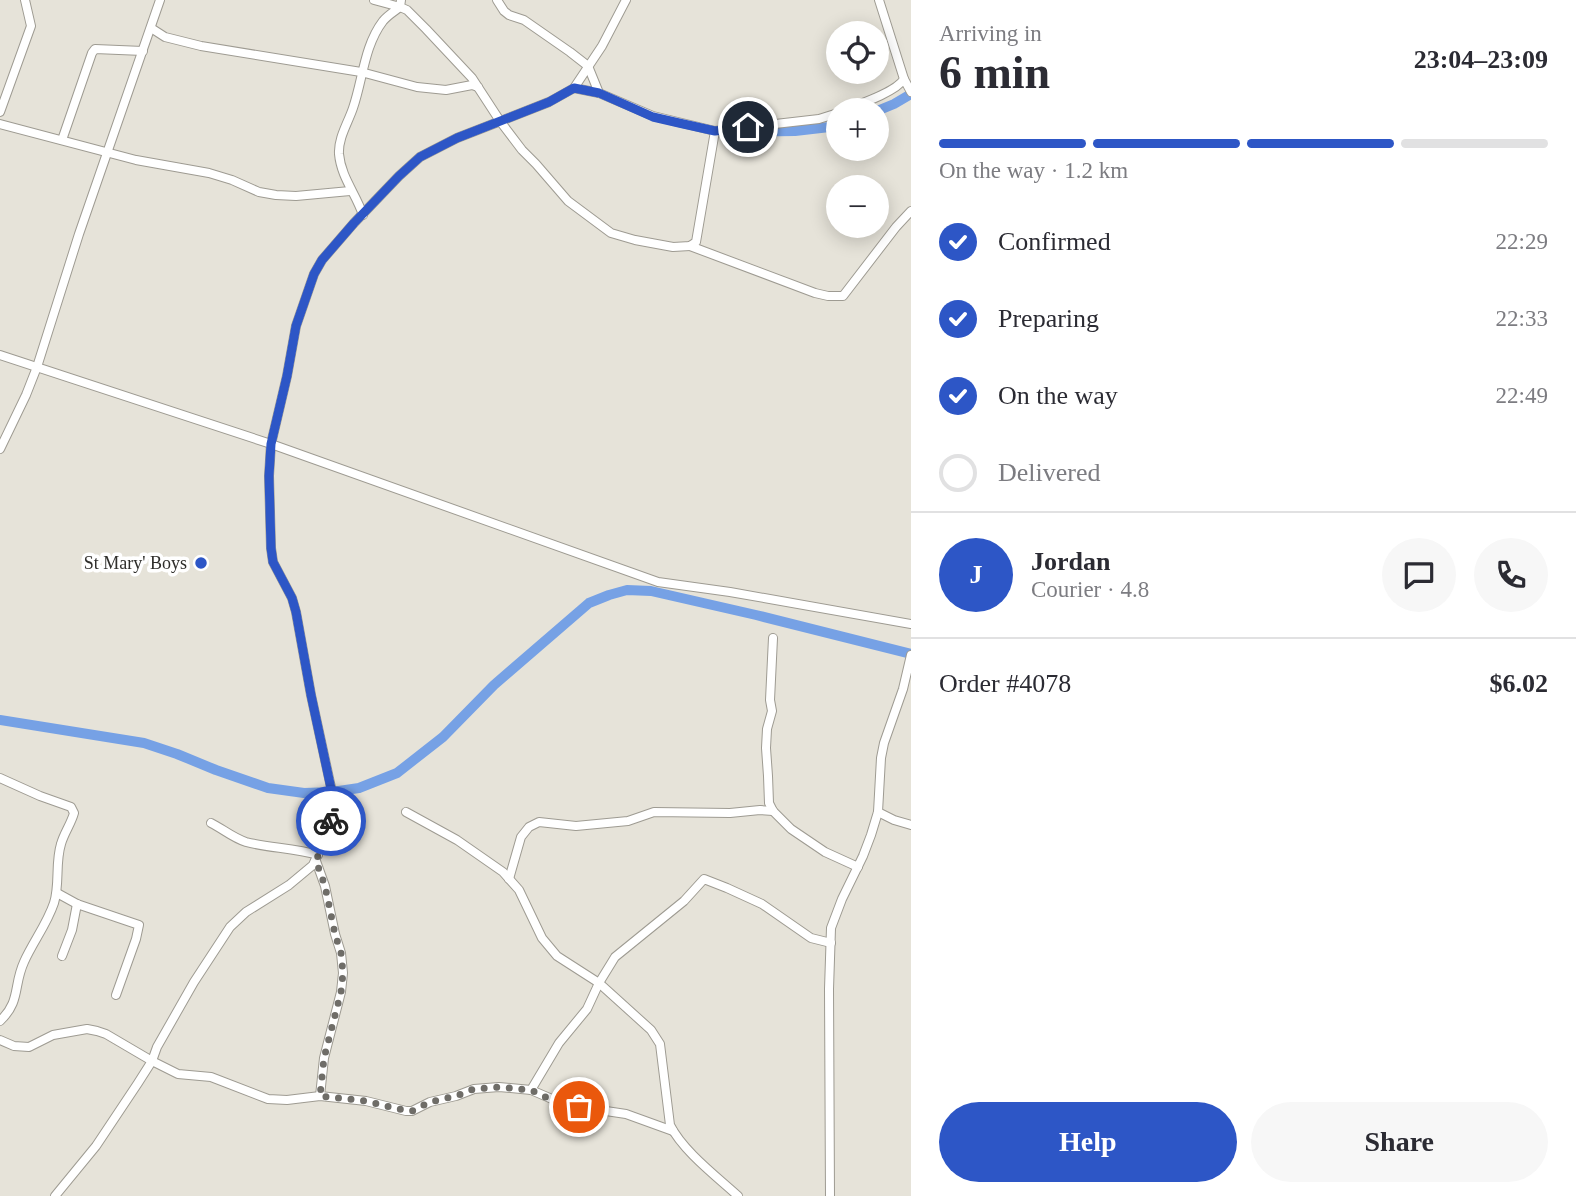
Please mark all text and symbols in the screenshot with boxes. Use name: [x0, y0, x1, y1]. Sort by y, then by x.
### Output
map controls: [826, 21, 889, 238]
button: locate: [826, 21, 889, 84]
text: Arriving in: [939, 21, 1042, 46]
text: 23:04–23:09: [1414, 45, 1548, 74]
text: 6 min: [939, 47, 1050, 98]
pin: [718, 97, 778, 157]
button: +: [826, 98, 889, 161]
icon: home: [729, 108, 767, 146]
text: On the way · 1.2 km: [939, 158, 1128, 183]
button: −: [826, 175, 889, 238]
icon: check: [939, 223, 977, 261]
text: Confirmed: [998, 227, 1111, 256]
text: 22:29: [1496, 229, 1548, 254]
icon: check: [939, 300, 977, 338]
text: Preparing: [998, 304, 1099, 333]
text: 22:33: [1496, 306, 1548, 331]
icon: check: [939, 377, 977, 415]
text: On the way: [998, 381, 1118, 410]
text: 22:49: [1496, 383, 1548, 408]
text: Delivered: [998, 458, 1101, 487]
button: chat: [1382, 538, 1456, 612]
button: phone: [1474, 538, 1548, 612]
text: Jordan: [1031, 547, 1110, 576]
place label: St Mary' Boys: [84, 553, 187, 573]
marker: St Mary' Boys: [193, 555, 209, 571]
text: J: [970, 560, 983, 589]
text: Courier · 4.8: [1031, 577, 1149, 602]
text: Order #4078: [939, 669, 1071, 698]
text: $6.02: [1490, 669, 1548, 698]
courier: [296, 786, 366, 856]
icon: bike: [312, 802, 350, 840]
pin: [549, 1077, 609, 1137]
icon: bag: [560, 1088, 598, 1126]
button: Help: [939, 1102, 1237, 1182]
button: Share: [1251, 1102, 1548, 1182]

